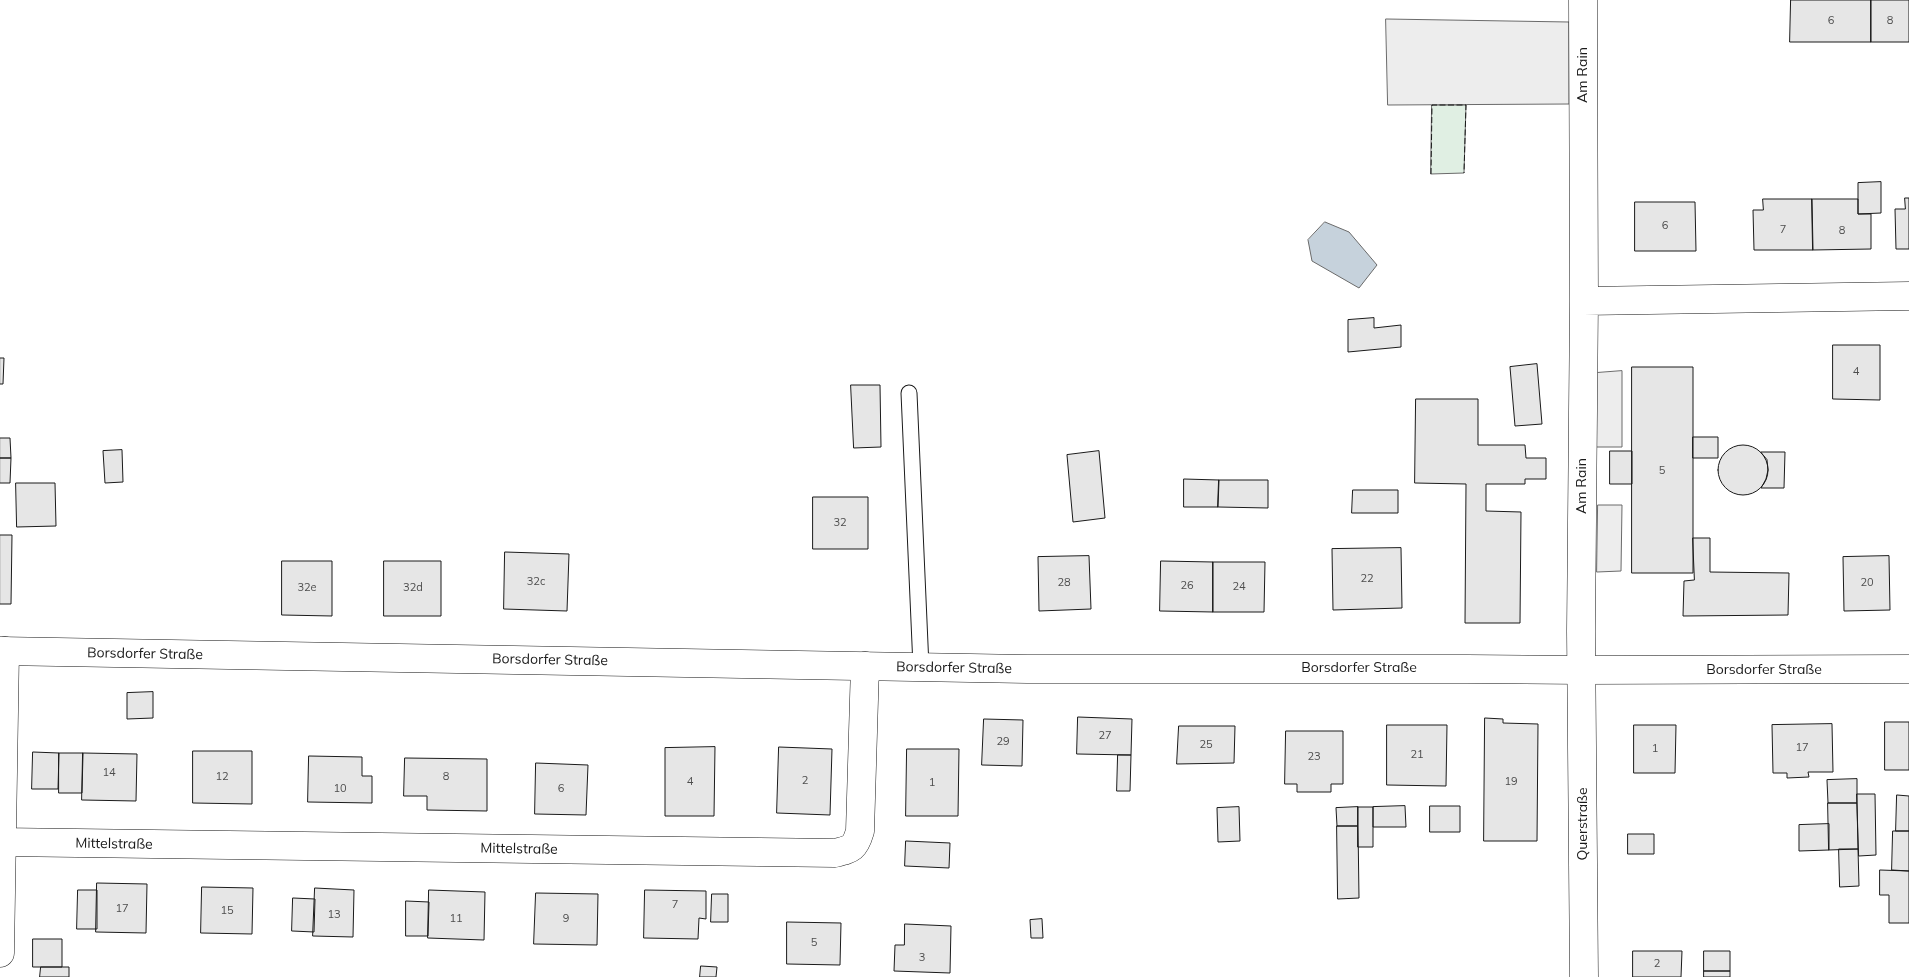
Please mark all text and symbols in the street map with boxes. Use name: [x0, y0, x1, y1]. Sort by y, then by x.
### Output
house number: 6: [1828, 14, 1834, 28]
house number: 8: [1887, 14, 1893, 28]
street label: Am Rain: [1575, 47, 1591, 103]
house number: 6: [1662, 219, 1668, 233]
house number: 7: [1780, 223, 1786, 237]
house number: 8: [1839, 224, 1845, 238]
house number: 4: [1853, 365, 1859, 379]
street label: Am Rain: [1574, 458, 1590, 514]
house number: 5: [1659, 464, 1665, 478]
house number: 32: [833, 516, 847, 530]
house number: 22: [1360, 572, 1374, 586]
house number: 32c: [527, 575, 545, 589]
house number: 28: [1057, 576, 1071, 590]
house number: 20: [1860, 576, 1874, 590]
house number: 26: [1180, 579, 1194, 593]
house number: 24: [1232, 580, 1246, 594]
house number: 32e: [297, 581, 317, 595]
house number: 32d: [403, 581, 423, 595]
street label: Borsdorfer Straße: [87, 645, 203, 663]
street label: Borsdorfer Straße: [492, 651, 608, 669]
street label: Borsdorfer Straße: [896, 659, 1012, 677]
street label: Borsdorfer Straße: [1301, 660, 1417, 676]
street label: Borsdorfer Straße: [1706, 662, 1822, 678]
house number: 27: [1098, 729, 1112, 743]
house number: 29: [996, 735, 1010, 749]
house number: 25: [1199, 738, 1213, 752]
house number: 17: [1795, 741, 1809, 755]
house number: 1: [1652, 742, 1658, 756]
house number: 21: [1410, 748, 1424, 762]
house number: 23: [1307, 750, 1321, 764]
house number: 14: [102, 766, 116, 780]
house number: 12: [215, 770, 229, 784]
house number: 8: [443, 770, 449, 784]
house number: 2: [802, 774, 808, 788]
house number: 4: [687, 775, 693, 789]
house number: 19: [1504, 775, 1518, 789]
house number: 1: [929, 776, 935, 790]
house number: 10: [333, 782, 347, 796]
house number: 6: [558, 782, 564, 796]
street label: Querstraße: [1575, 787, 1591, 861]
street label: Mittelstraße: [75, 835, 153, 853]
street label: Mittelstraße: [480, 840, 558, 858]
house number: 7: [672, 898, 678, 912]
house number: 17: [115, 902, 129, 916]
house number: 15: [220, 904, 234, 918]
house number: 13: [327, 908, 341, 922]
house number: 11: [449, 912, 463, 926]
house number: 9: [563, 912, 569, 926]
house number: 5: [811, 936, 817, 950]
house number: 3: [919, 951, 925, 965]
house number: 2: [1654, 957, 1660, 971]

